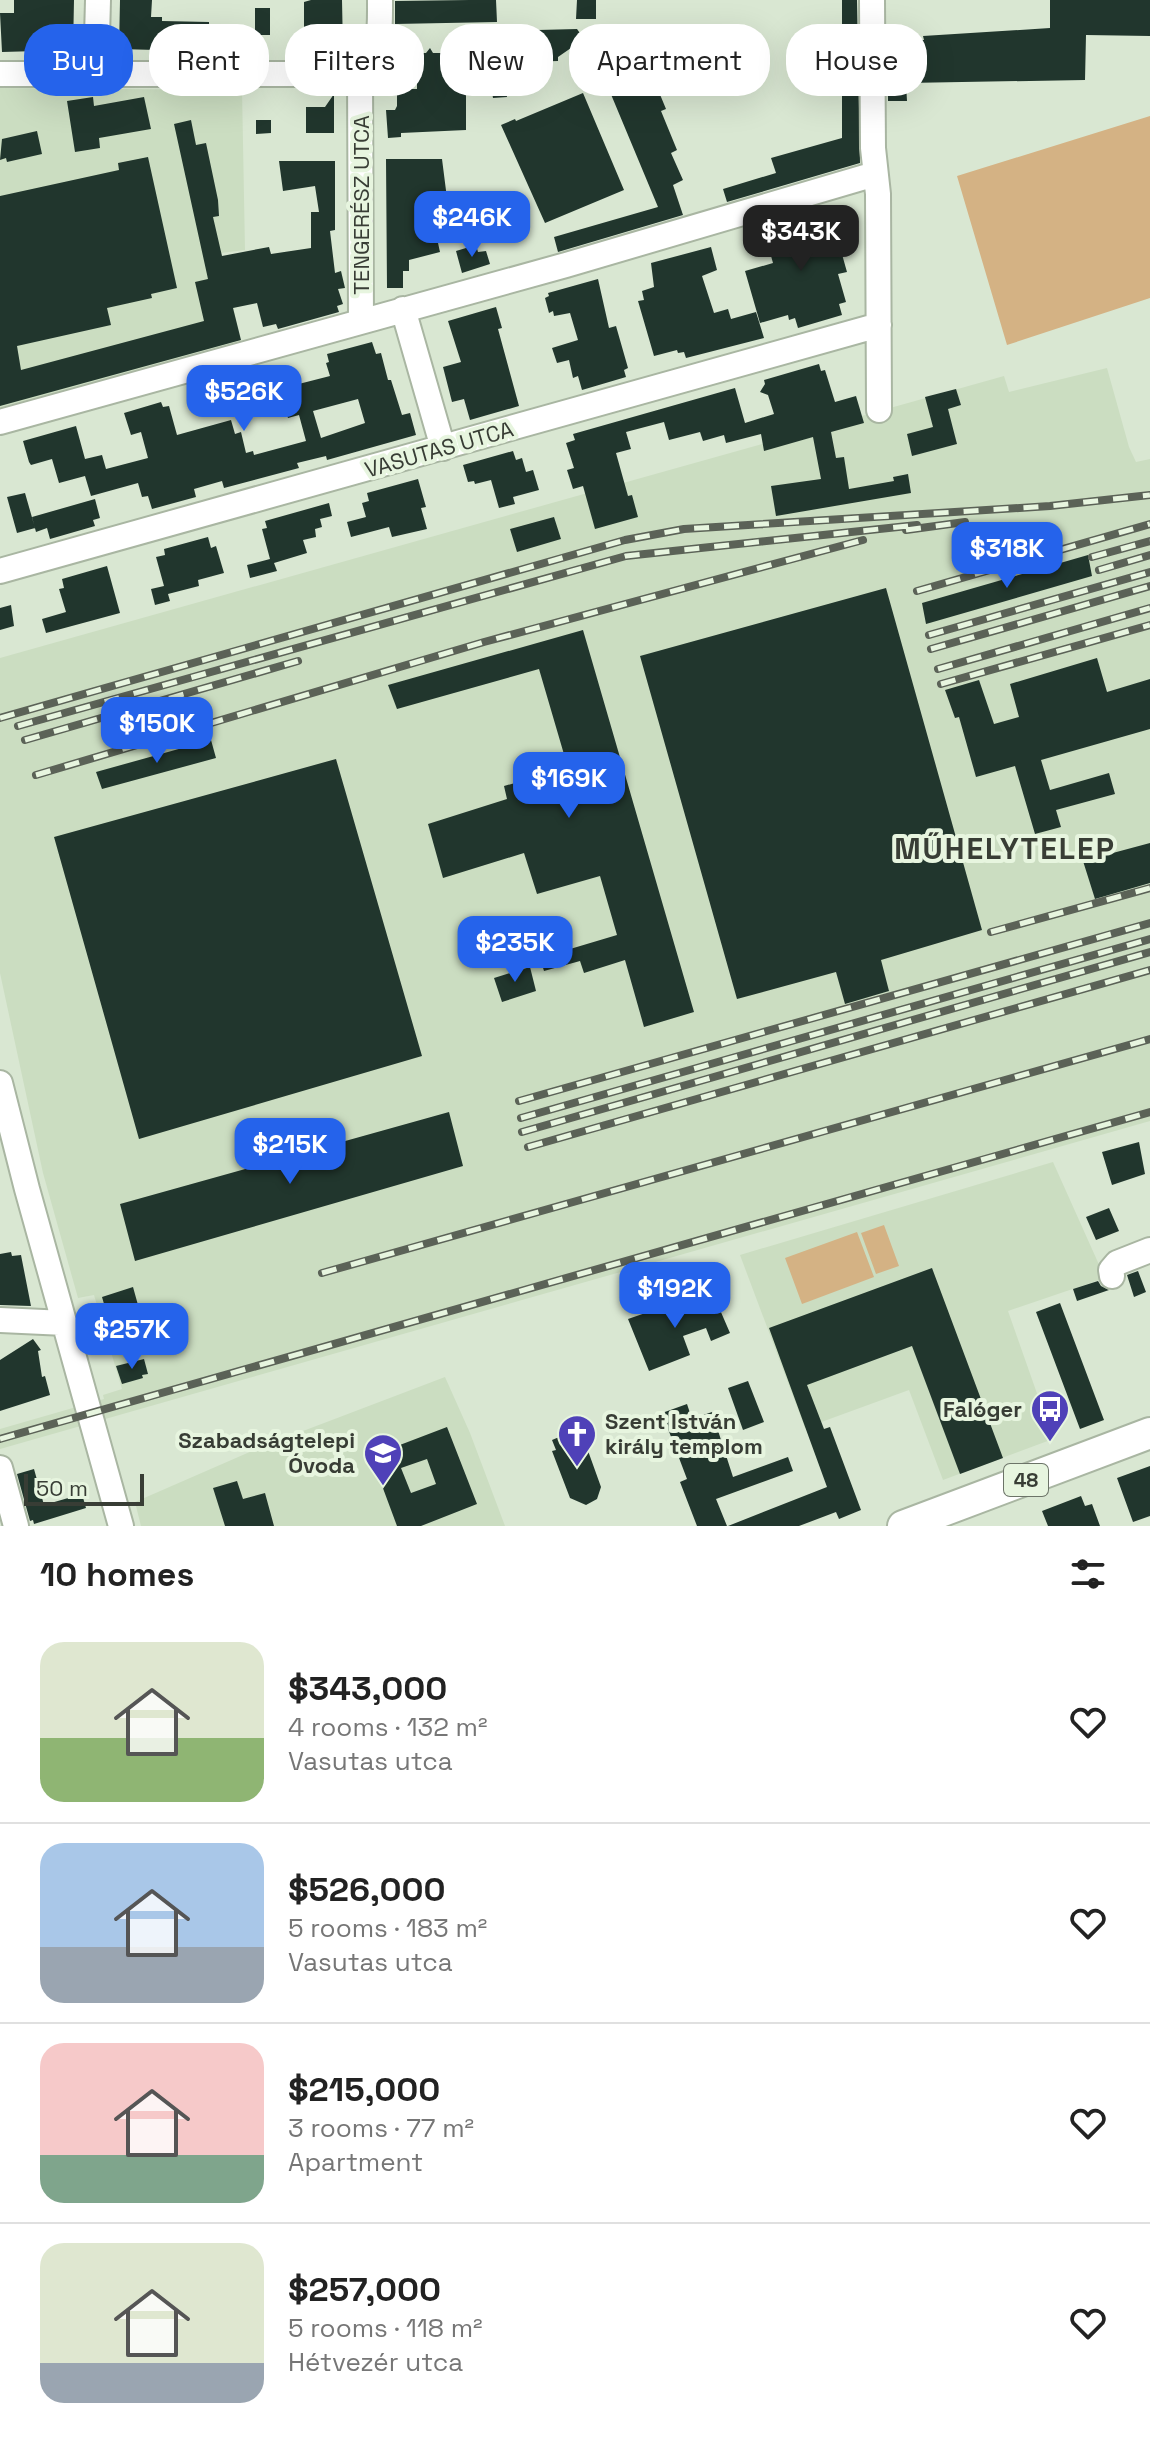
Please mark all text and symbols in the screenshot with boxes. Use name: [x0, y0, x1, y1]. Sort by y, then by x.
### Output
chip: Buy: [24, 24, 133, 96]
chip: Rent: [149, 24, 269, 96]
chip: Filters: [285, 24, 424, 96]
chip: New: [440, 24, 553, 96]
chip: Apartment: [569, 24, 770, 96]
chip: House: [786, 24, 927, 96]
street label: TENGERÉSZ UTCA: [347, 115, 375, 295]
pin: $246K: [416, 191, 528, 259]
text: $246K: [432, 200, 512, 234]
pin: $343K: [745, 205, 857, 273]
text: $343K: [761, 214, 841, 248]
pin: $526K: [188, 365, 300, 433]
text: $526K: [205, 374, 283, 408]
street label: VASUTAS UTCA: [361, 414, 517, 484]
pin: $318K: [951, 522, 1063, 590]
text: $318K: [970, 531, 1044, 565]
pin: $150K: [101, 697, 213, 765]
text: $150K: [119, 706, 195, 740]
pin: $169K: [513, 752, 625, 820]
text: $169K: [531, 761, 607, 795]
district label: MŰHELYTELEP: [894, 829, 1116, 868]
pin: $235K: [459, 916, 571, 984]
text: $235K: [476, 925, 554, 959]
pin: $215K: [234, 1118, 346, 1186]
text: $215K: [253, 1127, 327, 1161]
pin: $192K: [619, 1262, 731, 1330]
text: $192K: [637, 1271, 713, 1305]
pin: $257K: [76, 1303, 188, 1371]
text: $257K: [93, 1312, 171, 1346]
bus stop icon: Falóger: [1029, 1388, 1071, 1443]
place label: Falóger: [943, 1395, 1022, 1423]
place label: Szent István király templom: [605, 1407, 763, 1460]
church icon: Szent István király templom: [556, 1413, 598, 1468]
place label: Szabadságtelepi Óvoda: [178, 1426, 355, 1479]
school or university icon: Szabadságtelepi Óvoda: [362, 1432, 404, 1487]
road number: 48: [1004, 1464, 1048, 1496]
scale bar: [24, 1470, 144, 1506]
text: 50 m: [36, 1474, 88, 1502]
icon: filters: [1066, 1552, 1110, 1596]
text: 10 homes: [40, 1553, 194, 1596]
text: $343,000: [288, 1667, 447, 1710]
icon: home: [104, 1674, 200, 1770]
icon: heart: [1066, 1700, 1110, 1744]
text: 4 rooms · 132 m²: [288, 1710, 488, 1744]
text: Vasutas utca: [288, 1744, 453, 1778]
text: $526,000: [288, 1868, 446, 1911]
icon: home: [104, 1875, 200, 1971]
icon: heart: [1066, 1901, 1110, 1945]
text: 5 rooms · 183 m²: [288, 1911, 487, 1945]
text: Vasutas utca: [288, 1945, 453, 1979]
text: $215,000: [288, 2068, 440, 2111]
icon: home: [104, 2075, 200, 2171]
icon: heart: [1066, 2101, 1110, 2145]
text: 3 rooms · 77 m²: [288, 2111, 474, 2145]
text: Apartment: [288, 2145, 423, 2179]
text: $257,000: [288, 2268, 441, 2311]
icon: home: [104, 2275, 200, 2371]
icon: heart: [1066, 2301, 1110, 2345]
text: 5 rooms · 118 m²: [288, 2311, 483, 2345]
text: Hétvezér utca: [288, 2345, 463, 2379]

